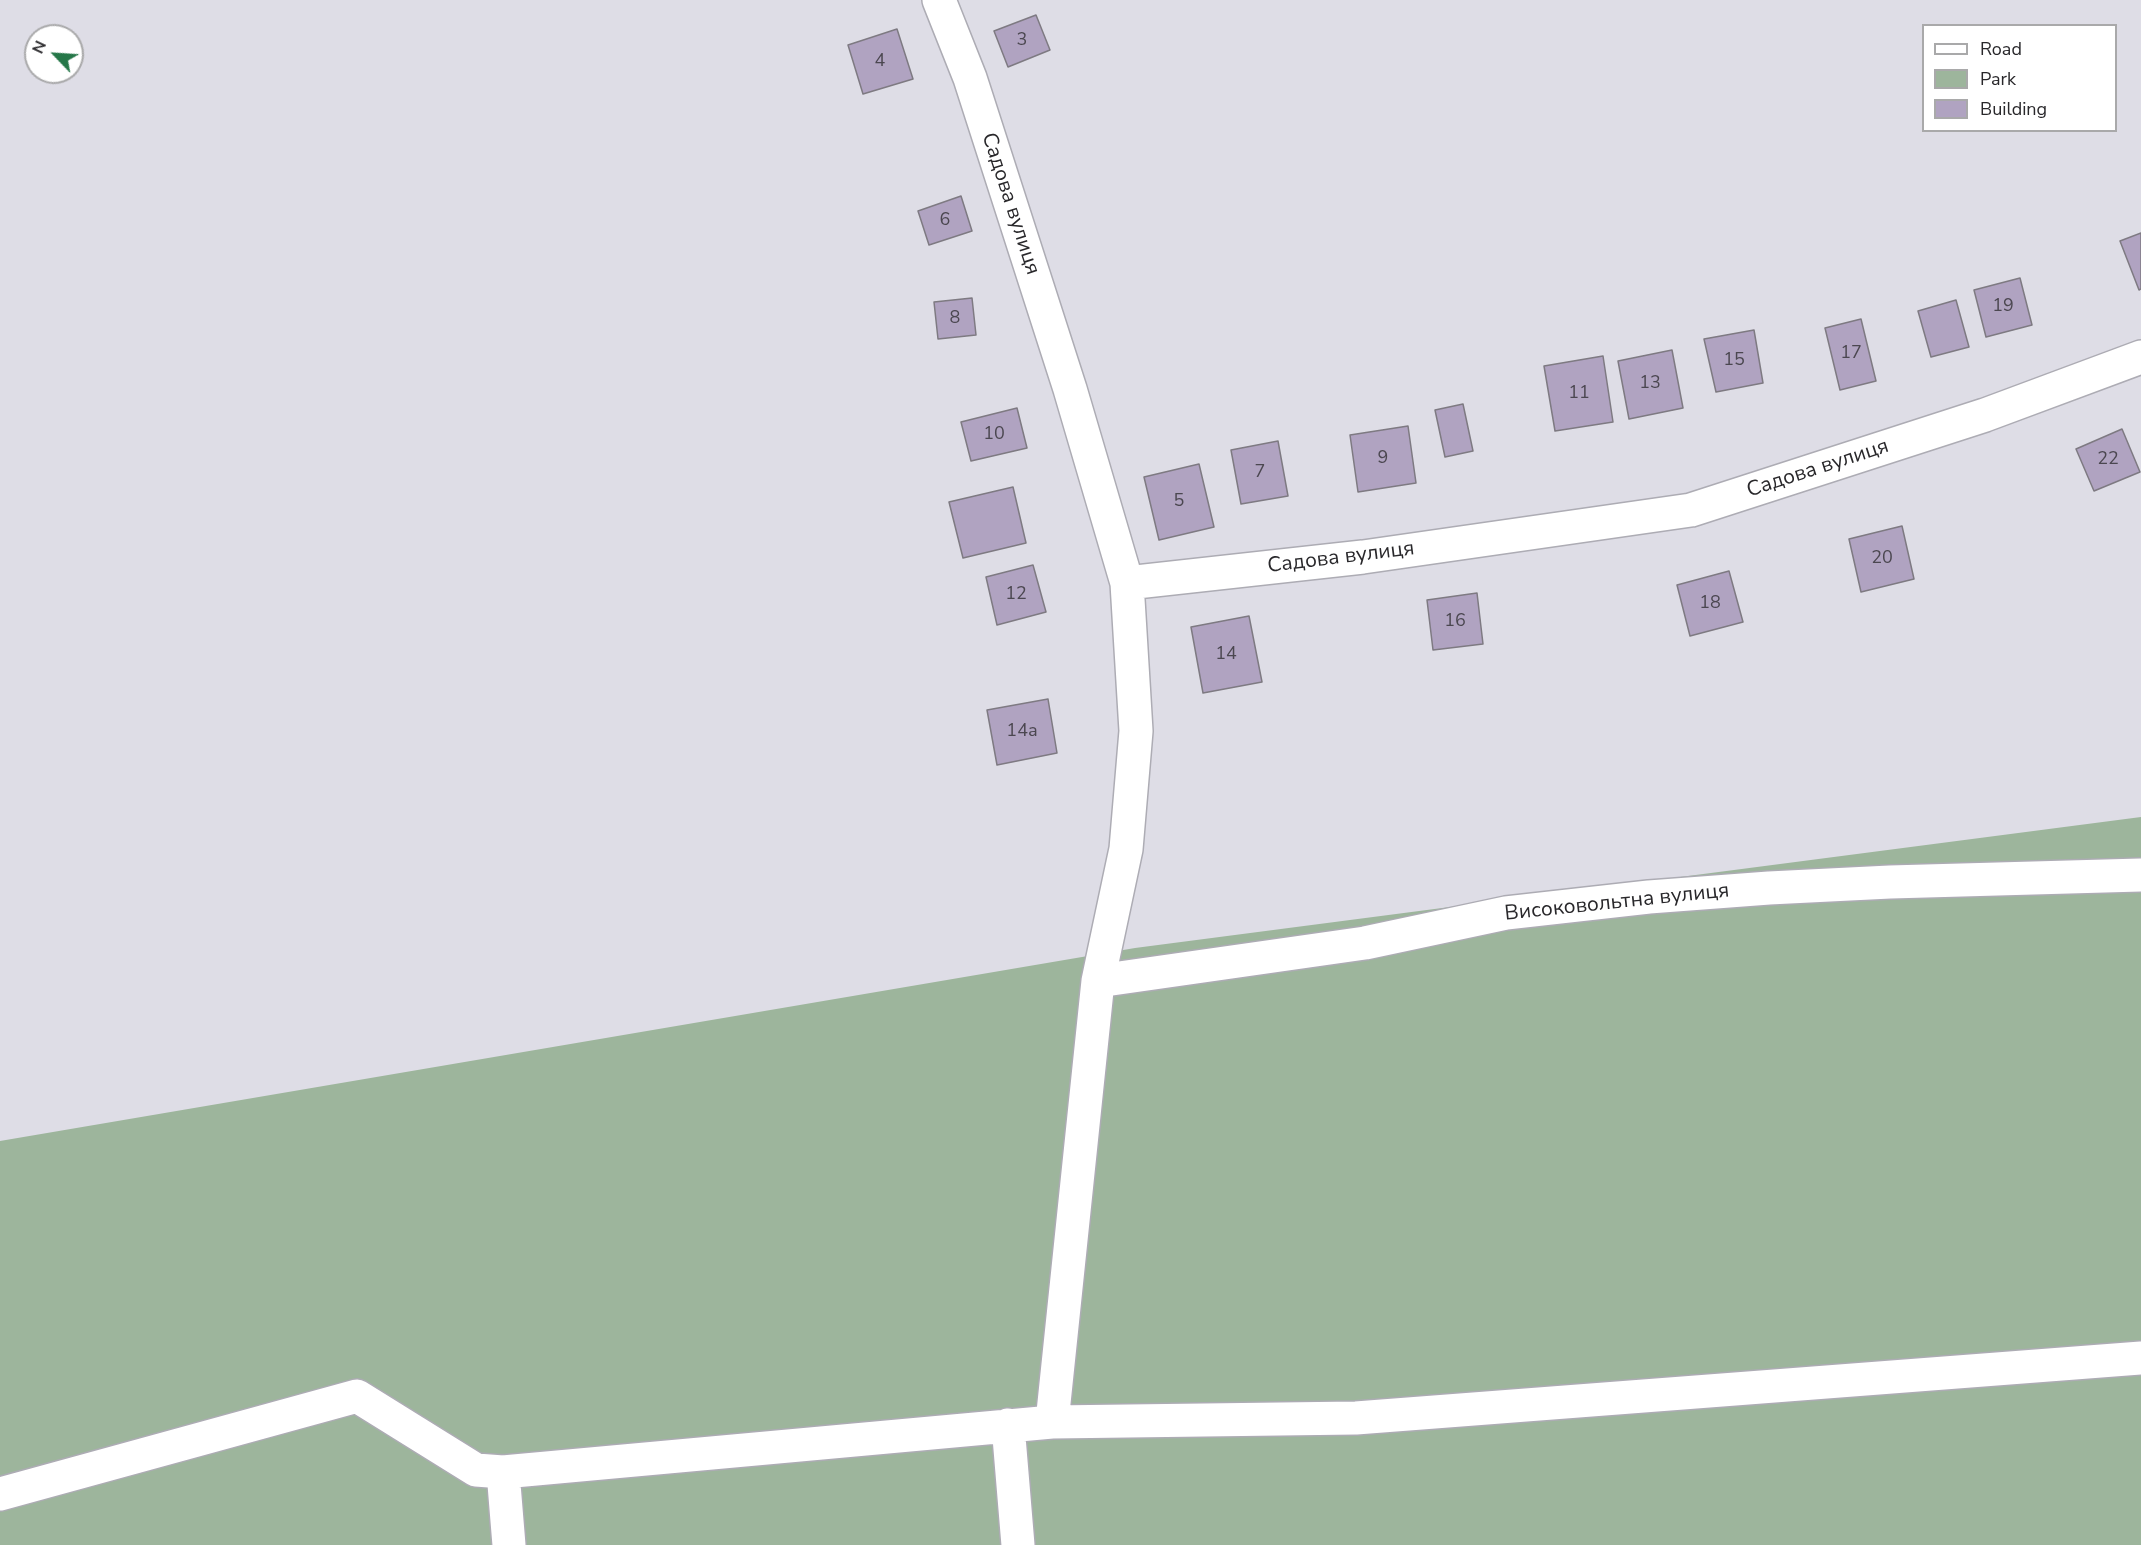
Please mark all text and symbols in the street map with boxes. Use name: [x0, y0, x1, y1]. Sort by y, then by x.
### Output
north arrow: [24, 24, 84, 84]
legend: [1922, 24, 2117, 132]
house number: 3: [1017, 30, 1027, 52]
text: N: [27, 37, 52, 57]
text: Road: [1980, 37, 2022, 61]
house number: 4: [875, 51, 885, 73]
text: Park: [1980, 67, 2016, 91]
text: Building: [1980, 97, 2047, 121]
street label: Садова вулиця: [975, 130, 1045, 278]
house number: 6: [940, 210, 950, 232]
house number: 19: [1992, 296, 2014, 318]
house number: 8: [950, 308, 960, 330]
house number: 17: [1840, 343, 1862, 365]
house number: 15: [1723, 350, 1745, 372]
house number: 13: [1639, 373, 1661, 395]
house number: 11: [1568, 383, 1590, 405]
house number: 10: [983, 424, 1005, 446]
street label: Садова вулиця: [1744, 434, 1892, 504]
house number: 9: [1378, 448, 1388, 470]
house number: 22: [2097, 449, 2119, 471]
house number: 7: [1255, 462, 1265, 484]
house number: 5: [1174, 491, 1184, 513]
street label: Садова вулиця: [1266, 536, 1416, 580]
house number: 20: [1871, 548, 1893, 570]
house number: 12: [1005, 584, 1027, 606]
house number: 18: [1699, 593, 1721, 615]
house number: 16: [1444, 611, 1466, 633]
house number: 14: [1215, 644, 1237, 666]
house number: 14а: [1006, 721, 1038, 743]
street label: Високовольтна вулиця: [1504, 879, 1730, 927]

